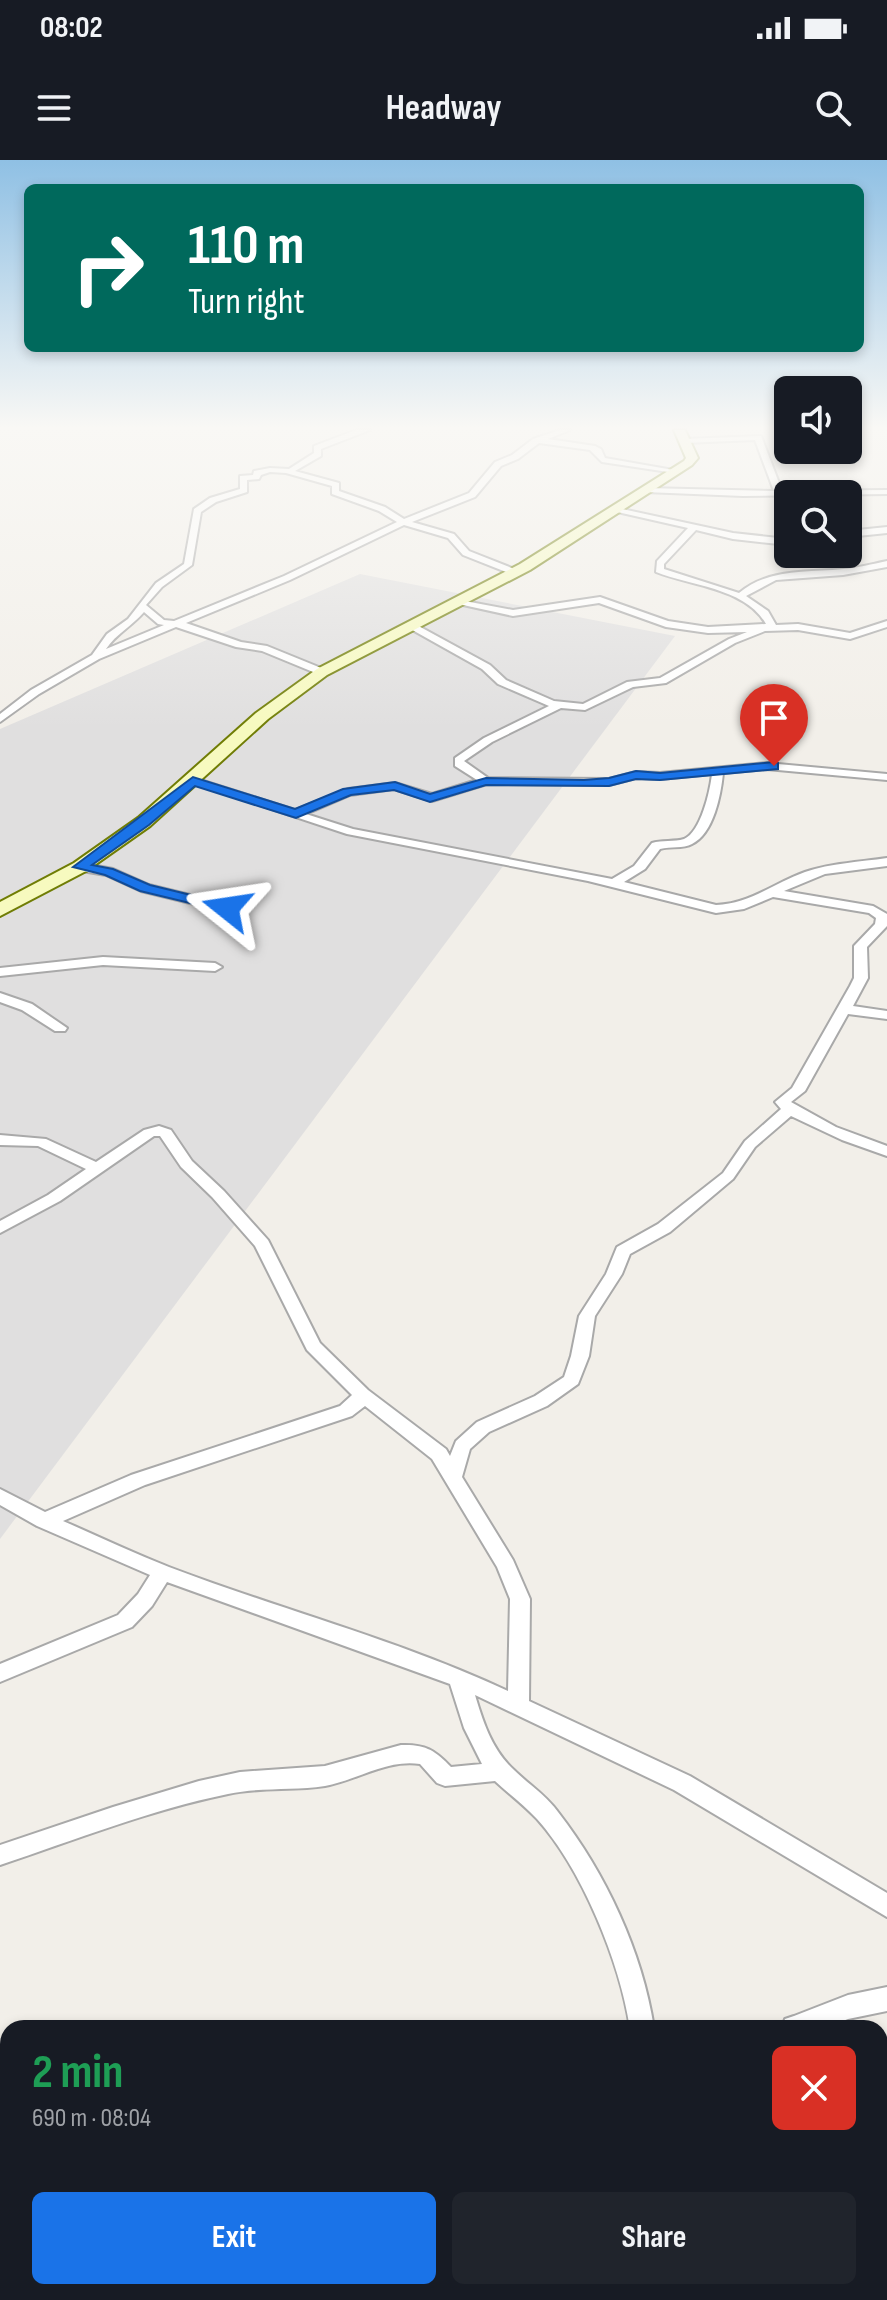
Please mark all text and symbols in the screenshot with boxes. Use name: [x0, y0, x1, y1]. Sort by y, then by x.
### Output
text: 08:02: [40, 10, 103, 46]
icon: menu: [32, 86, 76, 130]
icon: search: [811, 86, 855, 130]
text: Headway: [386, 87, 501, 130]
text: 110 m: [188, 213, 304, 280]
icon: right: [56, 216, 160, 320]
text: Turn right: [188, 281, 305, 324]
map controls: [774, 376, 862, 568]
button: sound: [774, 376, 862, 464]
button: search: [774, 480, 862, 568]
pin: [740, 684, 808, 766]
icon: arrive: [752, 696, 796, 740]
position arrow: [185, 866, 269, 950]
text: 2 min: [32, 2044, 123, 2101]
button: close: [772, 2046, 856, 2130]
text: 690 m · 08:04: [32, 2103, 151, 2134]
button: Exit: [32, 2192, 436, 2284]
button: Share: [452, 2192, 856, 2284]

